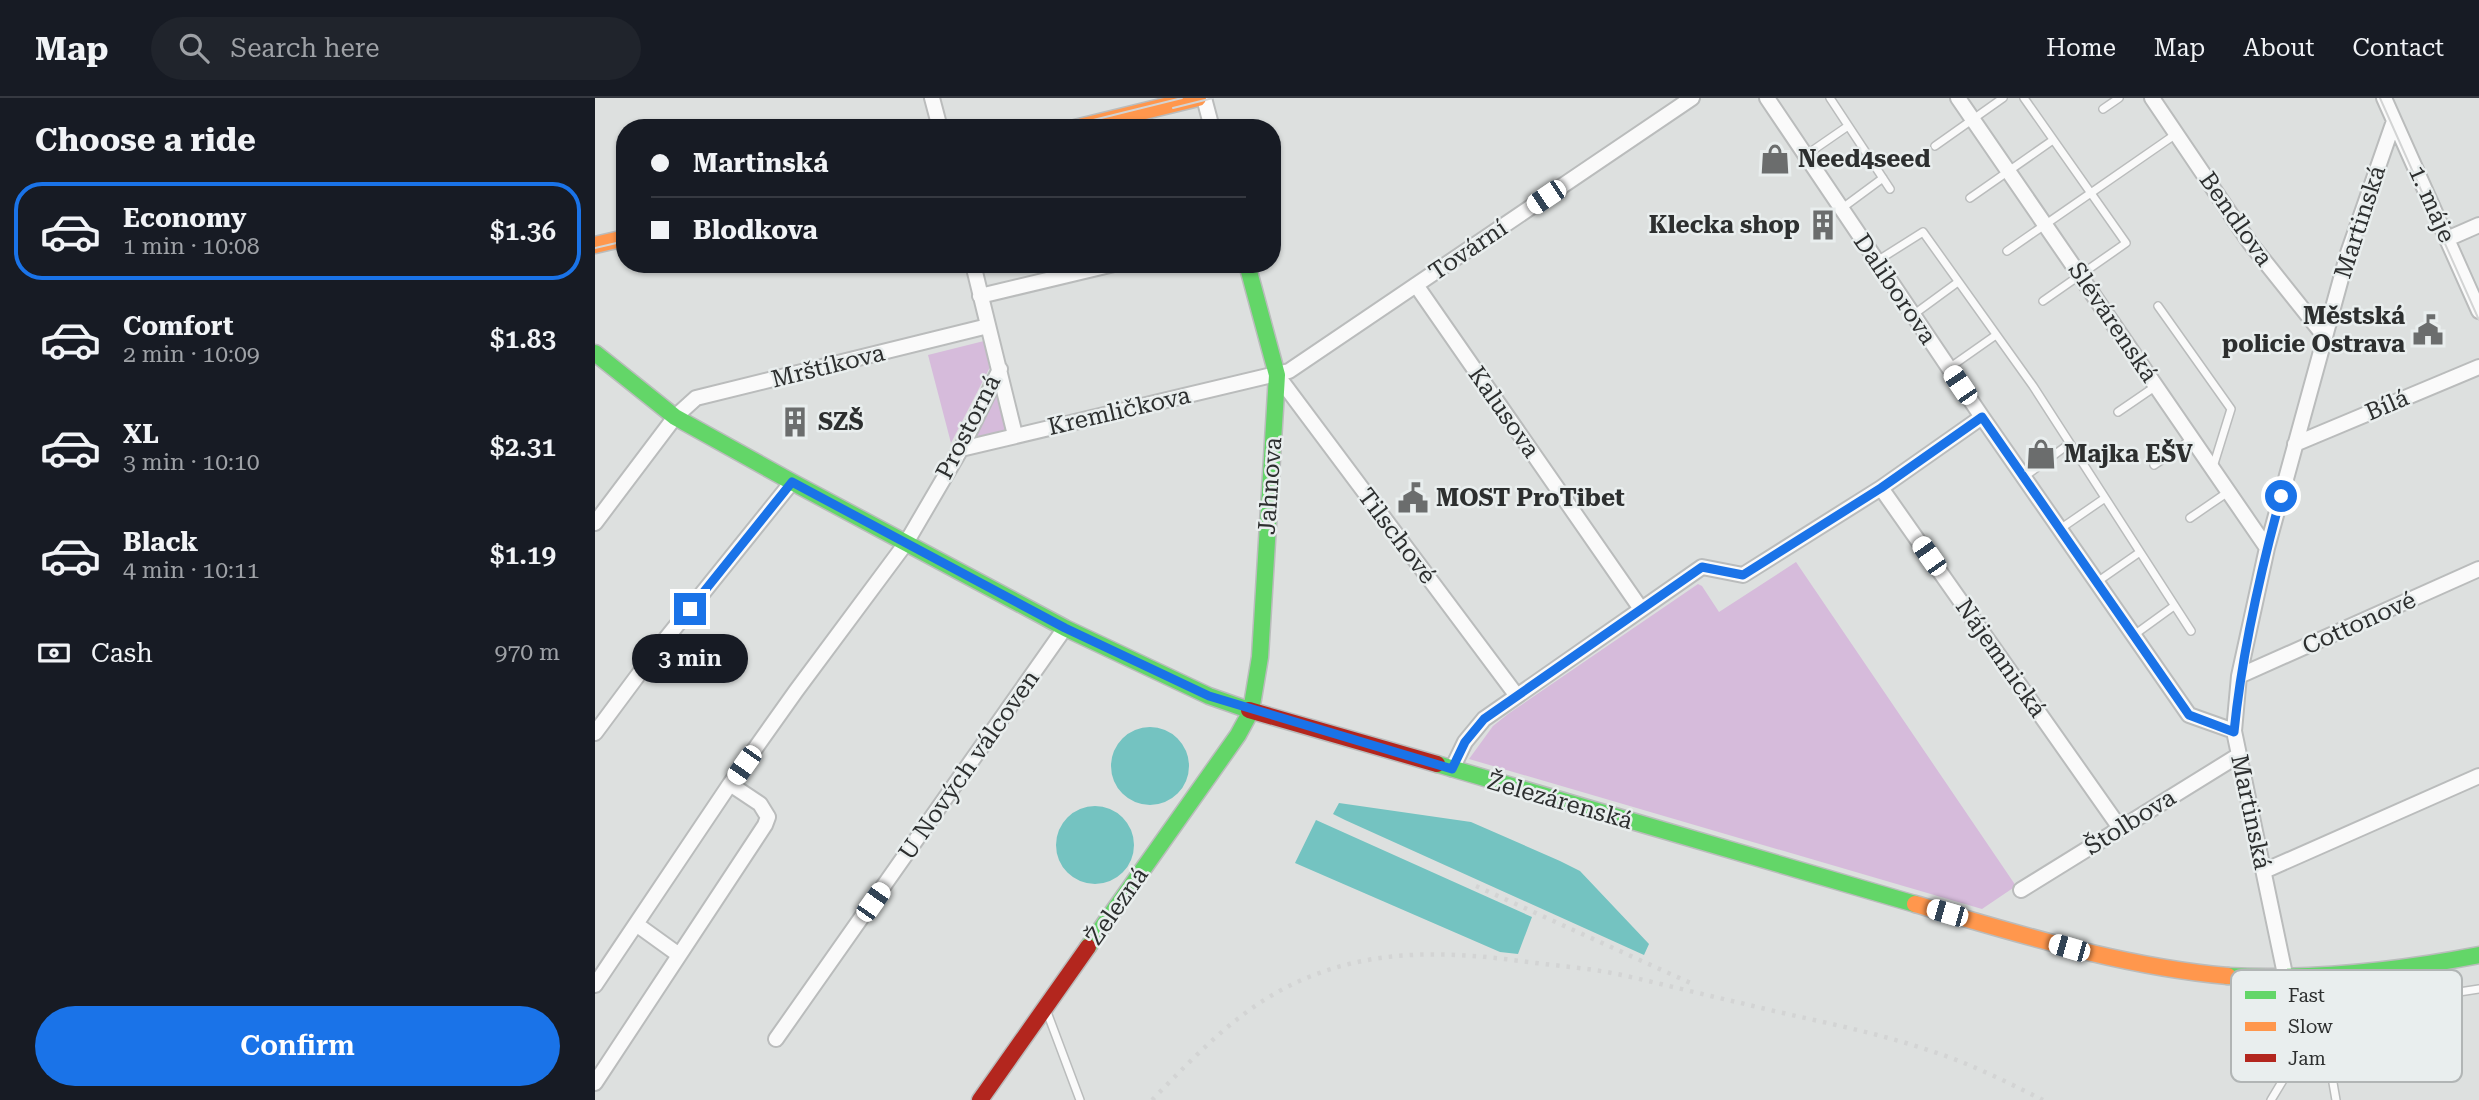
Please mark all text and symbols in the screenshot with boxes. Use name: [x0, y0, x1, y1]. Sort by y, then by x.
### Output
search box: [151, 17, 641, 80]
text: Map: [35, 29, 109, 68]
icon: search: [175, 29, 213, 67]
text: Search here: [231, 33, 380, 63]
text: Home: [2046, 34, 2116, 62]
text: Map: [2154, 34, 2205, 62]
text: About: [2243, 34, 2314, 62]
text: Contact: [2352, 34, 2444, 62]
text: Choose a ride: [35, 121, 256, 159]
shop icon: Need4seed: [1758, 142, 1792, 176]
place label: Need4seed: [1798, 145, 1931, 173]
text: Martinská: [693, 148, 828, 178]
street label: 1. máje: [2403, 161, 2461, 247]
street label: Martinská: [2329, 162, 2391, 282]
street label: Bendlova: [2193, 167, 2279, 271]
car: [1523, 177, 1570, 217]
icon: car: [39, 200, 102, 263]
text: Economy: [123, 203, 246, 233]
building icon: Klecka shop: [1806, 208, 1840, 242]
place label: Klecka shop: [1649, 211, 1800, 239]
street label: Tovární: [1424, 214, 1513, 286]
text: Blodkova: [693, 215, 818, 245]
text: $1.36: [490, 216, 556, 246]
street label: Daliborova: [1848, 228, 1942, 350]
text: 1 min · 10:08: [123, 233, 260, 260]
street label: Slévárenská: [2063, 257, 2163, 387]
place label: Městská policie Ostrava: [2222, 302, 2405, 358]
icon: car: [39, 308, 102, 371]
text: Comfort: [123, 311, 233, 341]
public building icon: Městská policie Ostrava: [2411, 313, 2445, 347]
text: $1.83: [490, 324, 556, 354]
street label: Mrštíkova: [768, 338, 888, 394]
text: 2 min · 10:09: [123, 341, 260, 368]
street label: Kalusova: [1463, 361, 1545, 463]
car: [1940, 362, 1981, 408]
street label: Prostorná: [930, 370, 1006, 484]
street label: Kremličkova: [1045, 381, 1193, 441]
street label: Bílá: [2361, 383, 2413, 427]
building icon: SZŠ: [778, 405, 812, 439]
place label: SZŠ: [818, 407, 863, 436]
icon: car: [39, 416, 102, 479]
text: XL: [123, 419, 159, 449]
text: $2.31: [490, 432, 556, 462]
street label: Jahnova: [1253, 436, 1287, 536]
shop icon: Majka EŠV: [2024, 437, 2058, 471]
place label: Majka EŠV: [2064, 439, 2194, 468]
text: 3 min · 10:10: [123, 449, 260, 476]
route start: [2265, 480, 2297, 512]
public building icon: MOST ProTibet: [1396, 481, 1430, 515]
street label: Tilschové: [1352, 483, 1442, 589]
place label: MOST ProTibet: [1436, 484, 1625, 512]
icon: car: [39, 524, 102, 587]
text: Black: [123, 527, 198, 557]
car: [1909, 533, 1950, 579]
text: $1.19: [490, 540, 556, 570]
text: 4 min · 10:11: [123, 557, 260, 584]
street label: Cottonové: [2298, 586, 2420, 660]
route end: [674, 593, 706, 625]
street label: Nájemnická: [1950, 593, 2052, 723]
icon: cash: [35, 634, 73, 672]
callout: 3 min: [632, 634, 748, 682]
text: Cash: [91, 638, 153, 668]
text: 970 m: [495, 639, 560, 666]
text: 3 min: [658, 645, 722, 672]
street label: U Nových válcoven: [893, 665, 1045, 865]
car: [724, 742, 765, 788]
street label: Martinská: [2225, 752, 2277, 872]
street label: Železárenská: [1484, 766, 1636, 835]
street label: Štolbova: [2079, 782, 2181, 861]
street label: Železná: [1079, 861, 1154, 950]
car: [853, 879, 894, 925]
car: [1924, 897, 1971, 929]
car: [2046, 932, 2093, 964]
legend: [2231, 970, 2462, 1082]
text: Fast: [2288, 984, 2325, 1007]
button: Confirm: [35, 1006, 560, 1086]
text: Slow: [2288, 1015, 2333, 1038]
text: Jam: [2288, 1047, 2326, 1070]

